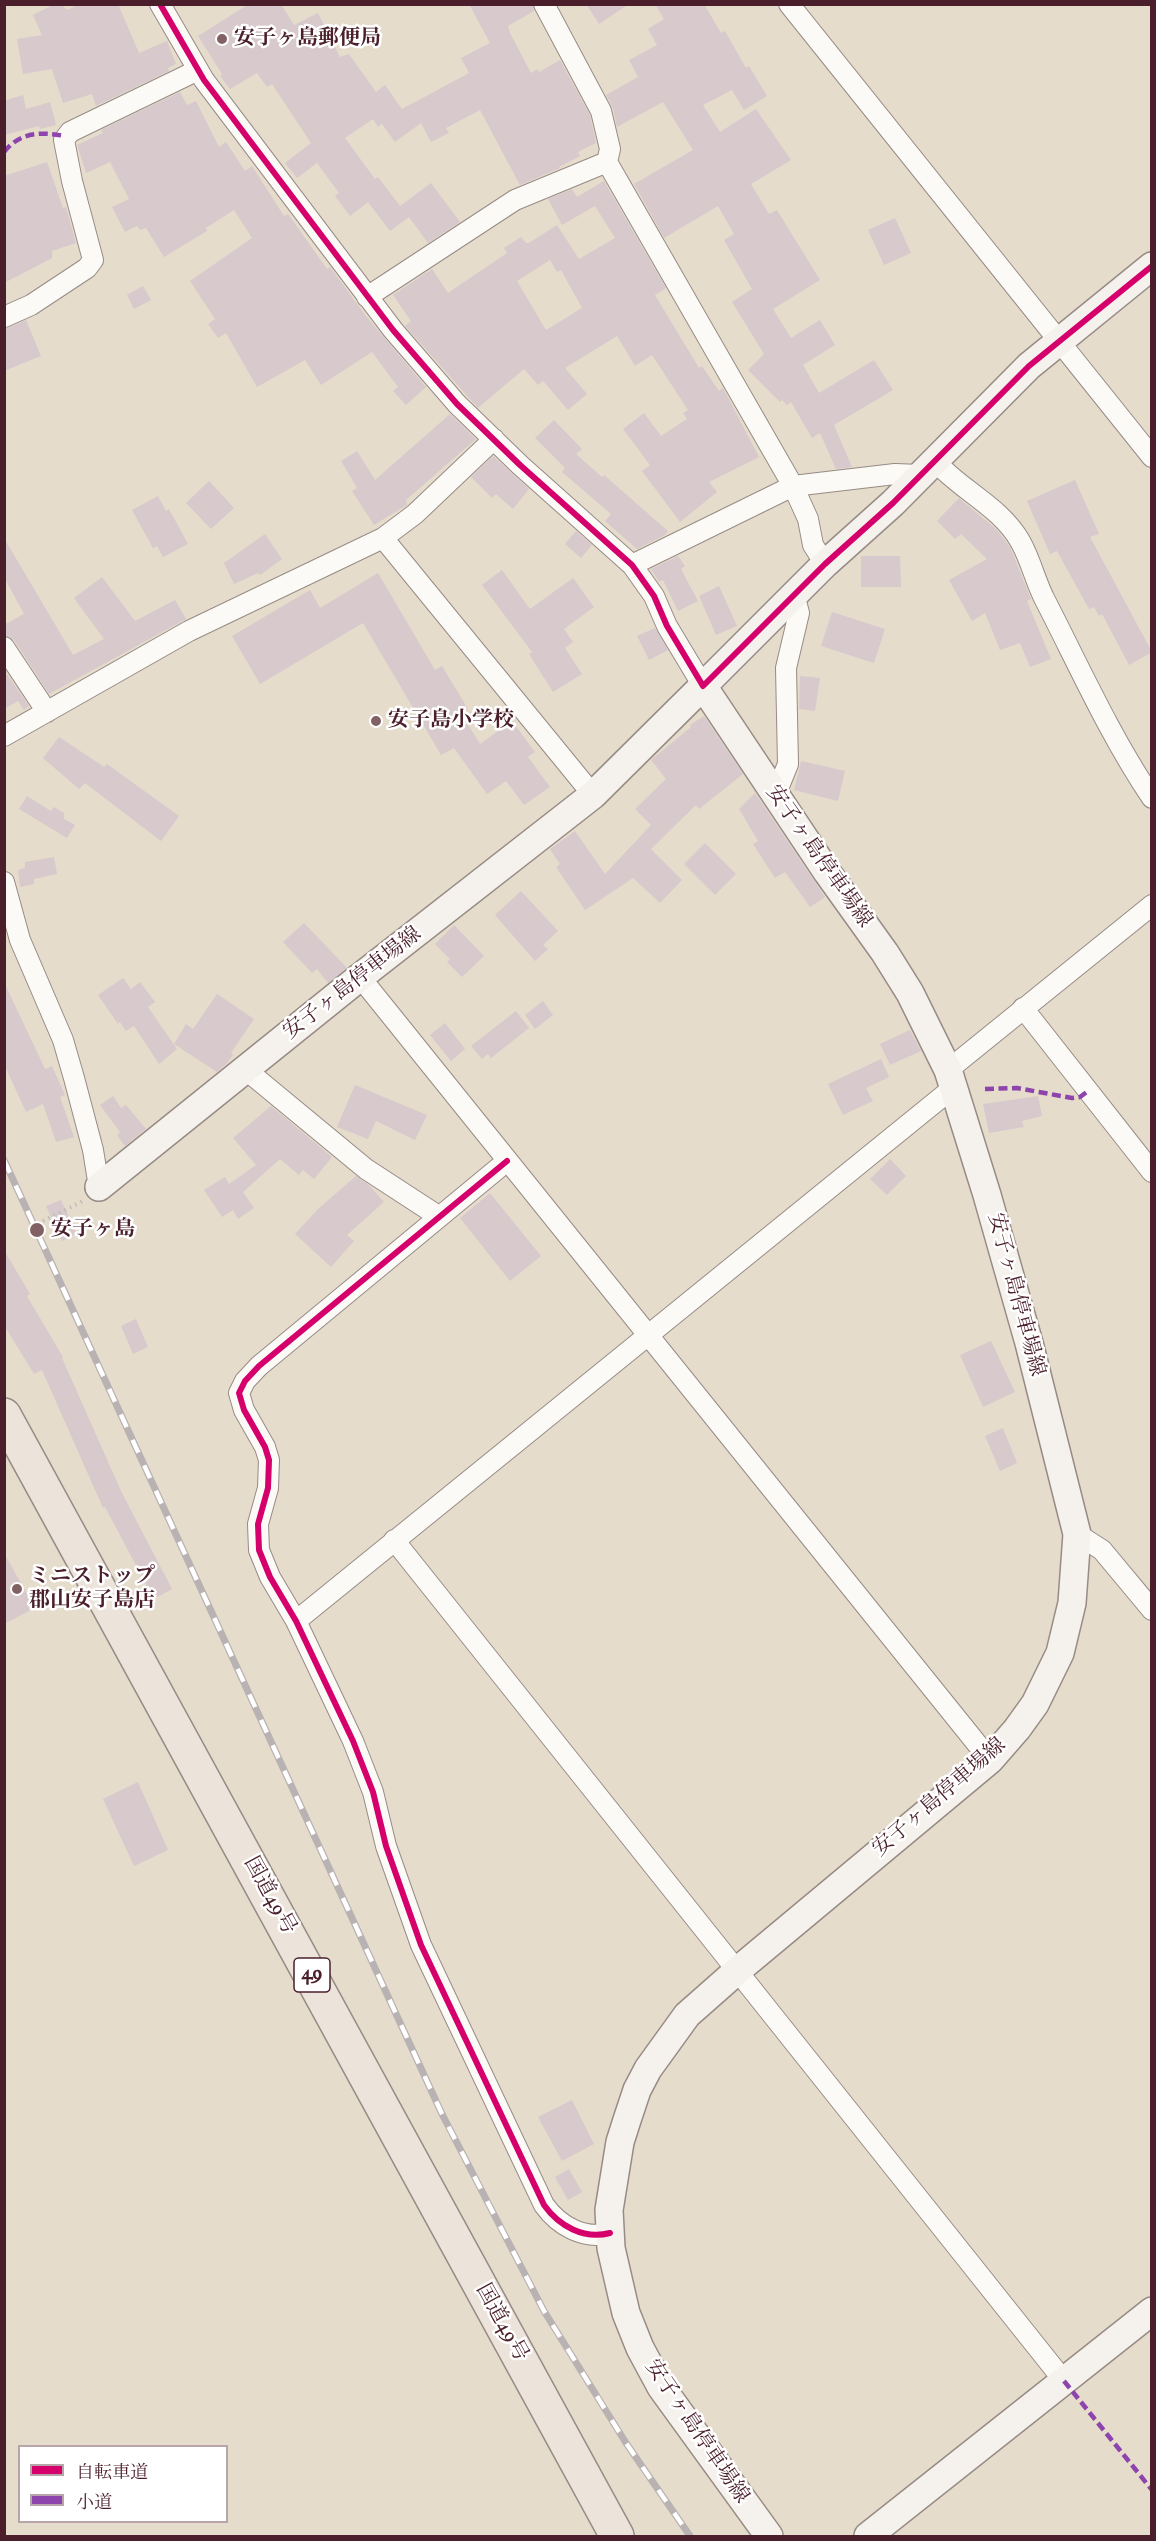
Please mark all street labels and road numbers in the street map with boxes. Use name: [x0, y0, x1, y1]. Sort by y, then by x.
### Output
street label: 安子ヶ島停車場線: [759, 781, 877, 933]
street label: 安子ヶ島停車場線: [279, 922, 427, 1046]
street label: 安子ヶ島停車場線: [981, 1211, 1049, 1379]
street label: 安子ヶ島停車場線: [868, 1733, 1012, 1863]
street label: 国道49号: [237, 1853, 301, 1939]
road number: 49: [294, 1958, 330, 1992]
street label: 国道49号: [469, 2280, 533, 2366]
street label: 安子ヶ島停車場線: [639, 2355, 753, 2509]

